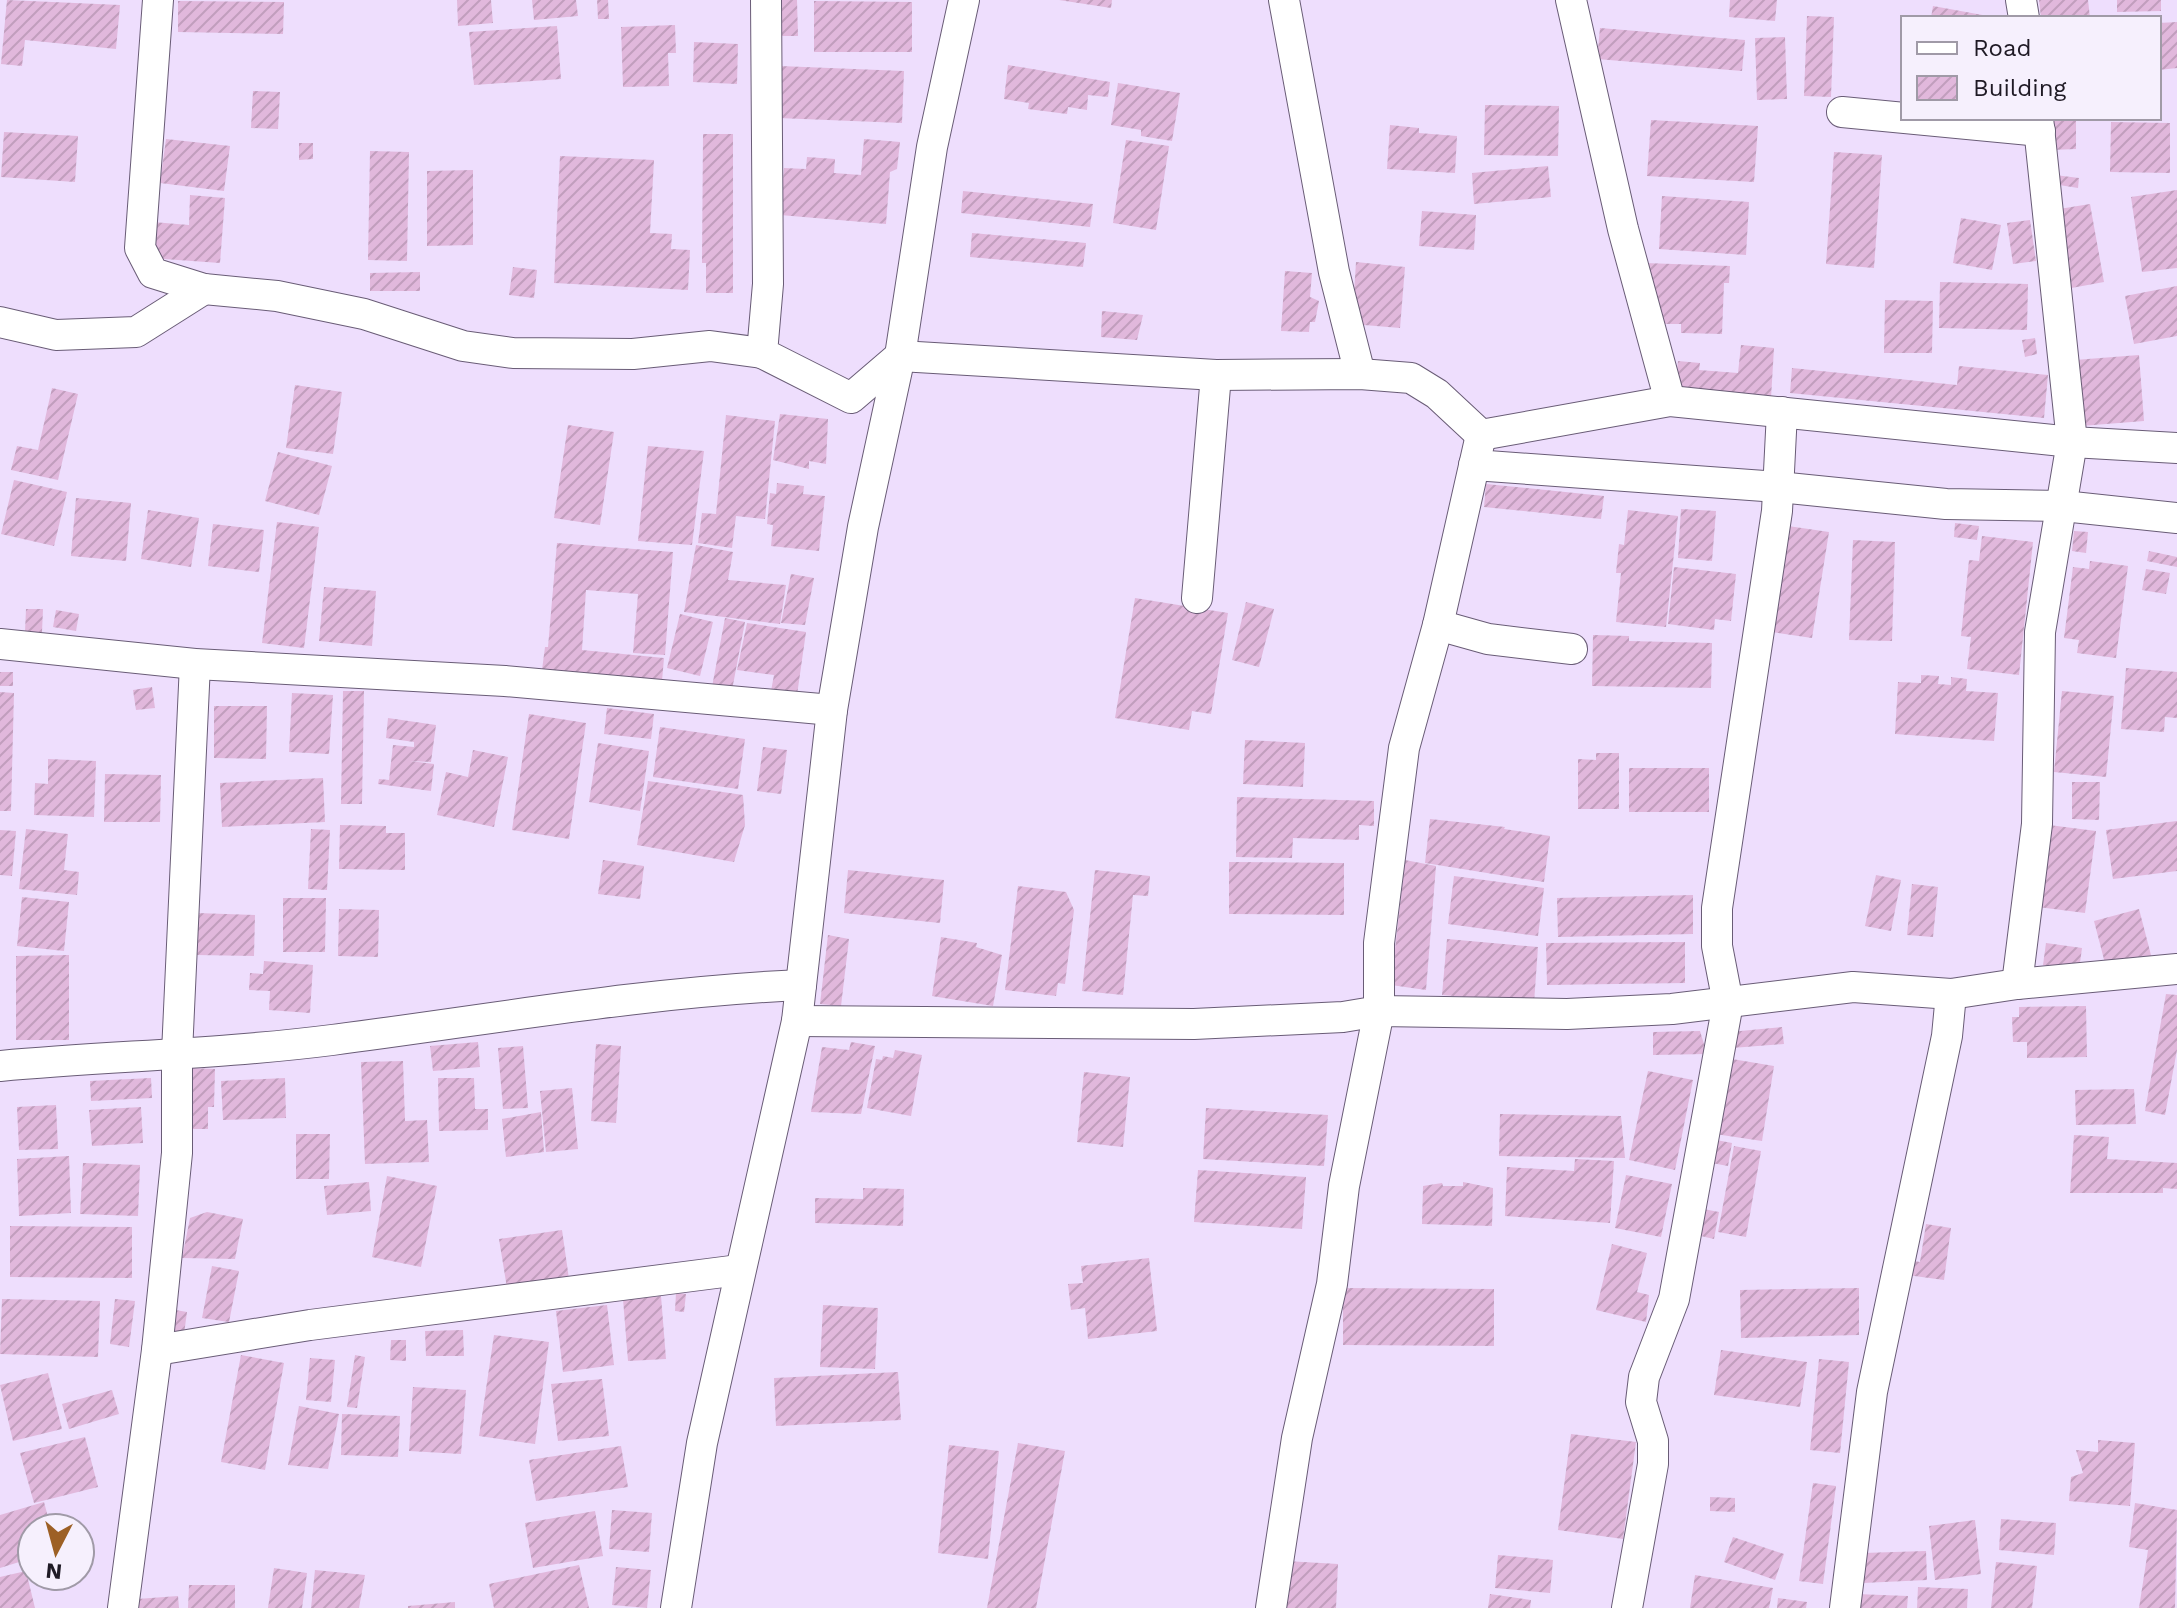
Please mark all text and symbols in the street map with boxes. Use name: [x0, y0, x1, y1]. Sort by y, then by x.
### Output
legend: [1901, 16, 2161, 120]
text: Road: [1973, 34, 2032, 62]
text: Building: [1973, 74, 2066, 102]
north arrow: [16, 1512, 96, 1592]
text: N: [45, 1558, 63, 1585]

